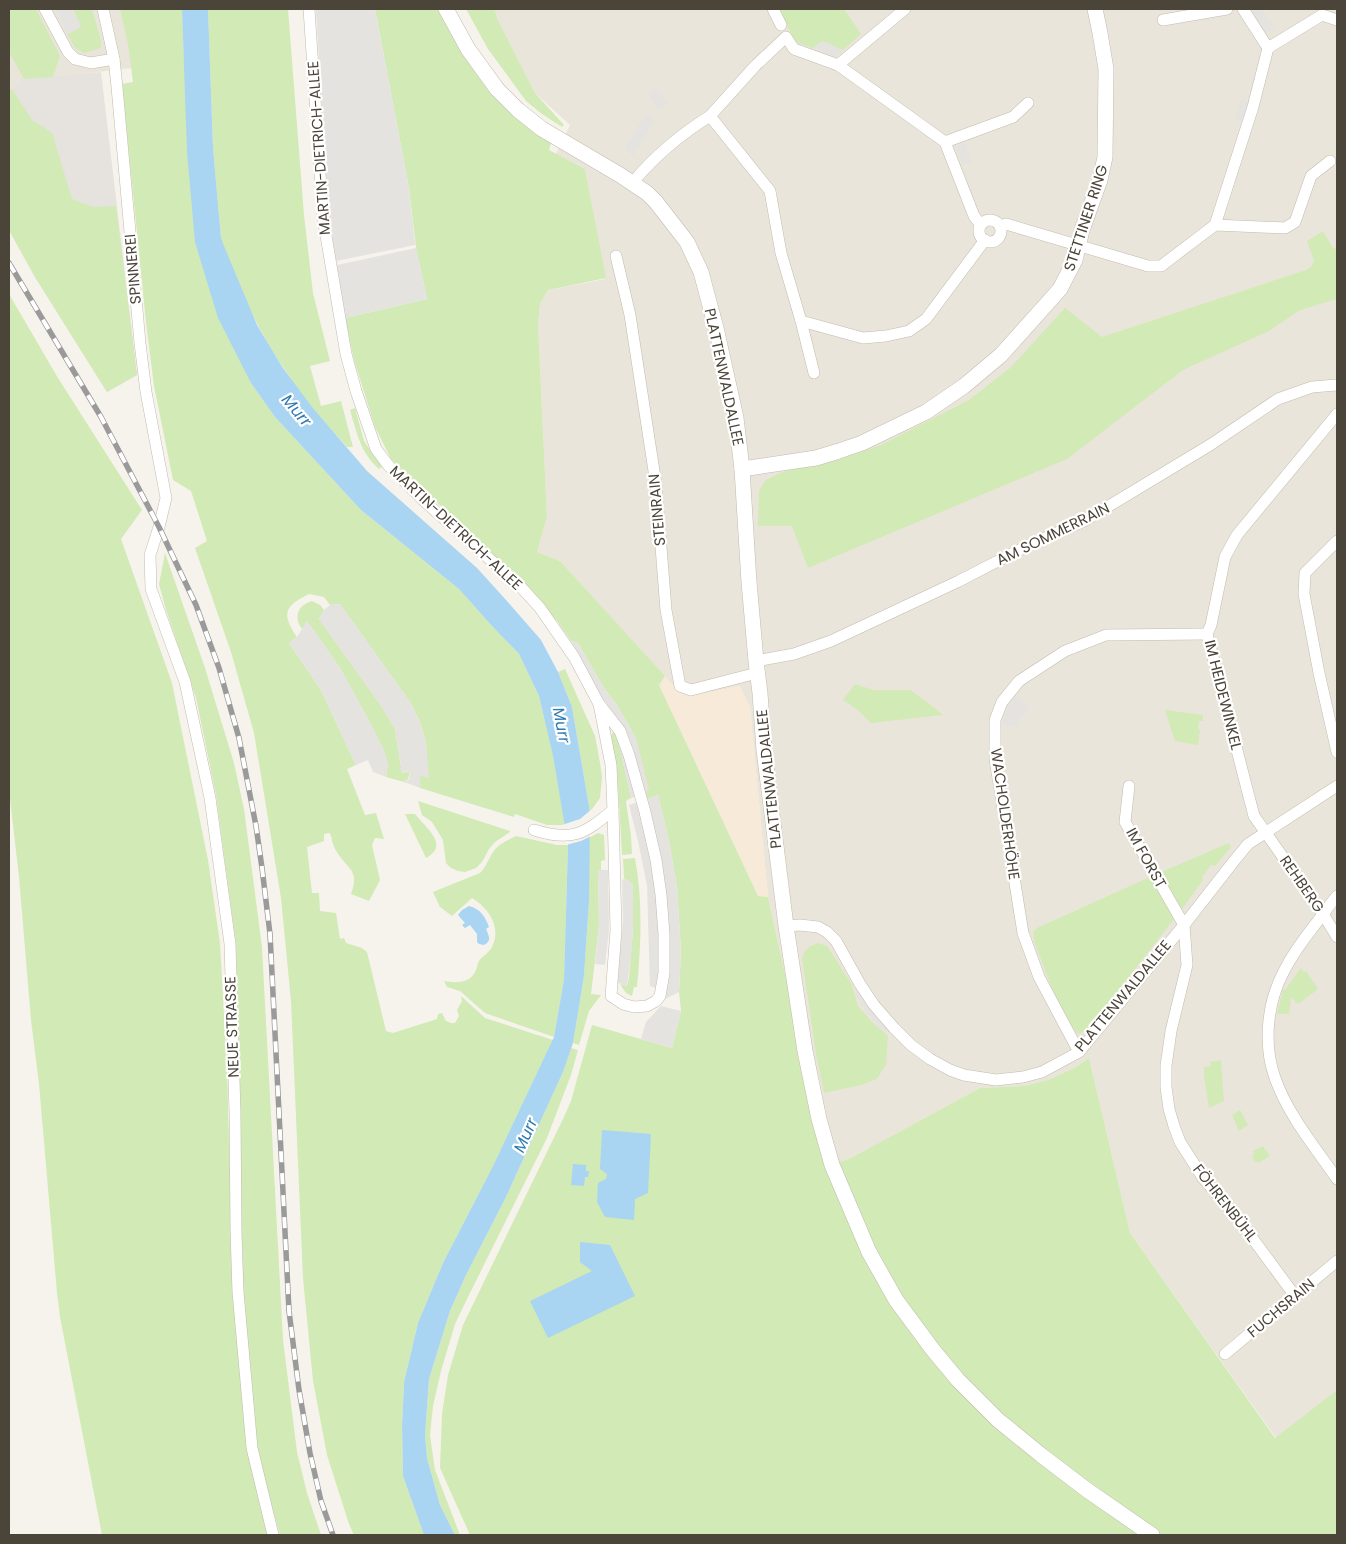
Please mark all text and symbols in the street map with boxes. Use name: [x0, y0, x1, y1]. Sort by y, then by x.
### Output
street label: MARTIN-DIETRICH-ALLEE: [302, 60, 335, 236]
street label: STETTINER RING: [1058, 162, 1113, 274]
street label: SPINNEREI: [119, 233, 146, 305]
street label: PLATTENWALDALLEE: [700, 306, 749, 448]
water label: Murr: [276, 389, 318, 432]
street label: MARTIN-DIETRICH-ALLEE: [385, 460, 527, 595]
street label: STEINRAIN: [643, 473, 670, 547]
street label: AM SOMMERRAIN: [993, 497, 1113, 570]
street label: IM HEIDEWINKEL: [1200, 638, 1247, 753]
water label: Murr: [547, 705, 576, 746]
street label: PLATTENWALDALLEE: [751, 708, 786, 850]
street label: WACHOLDERHÖHE: [986, 747, 1025, 881]
street label: IM FORST: [1121, 824, 1172, 892]
street label: REHBERG: [1275, 851, 1330, 917]
street label: PLATTENWALDALLEE: [1070, 935, 1176, 1056]
street label: NEUE STRASSE: [219, 976, 244, 1078]
water label: Murr: [508, 1113, 544, 1156]
street label: FÖHRENBÜHL: [1188, 1159, 1263, 1246]
street label: FUCHSRAIN: [1243, 1273, 1319, 1342]

